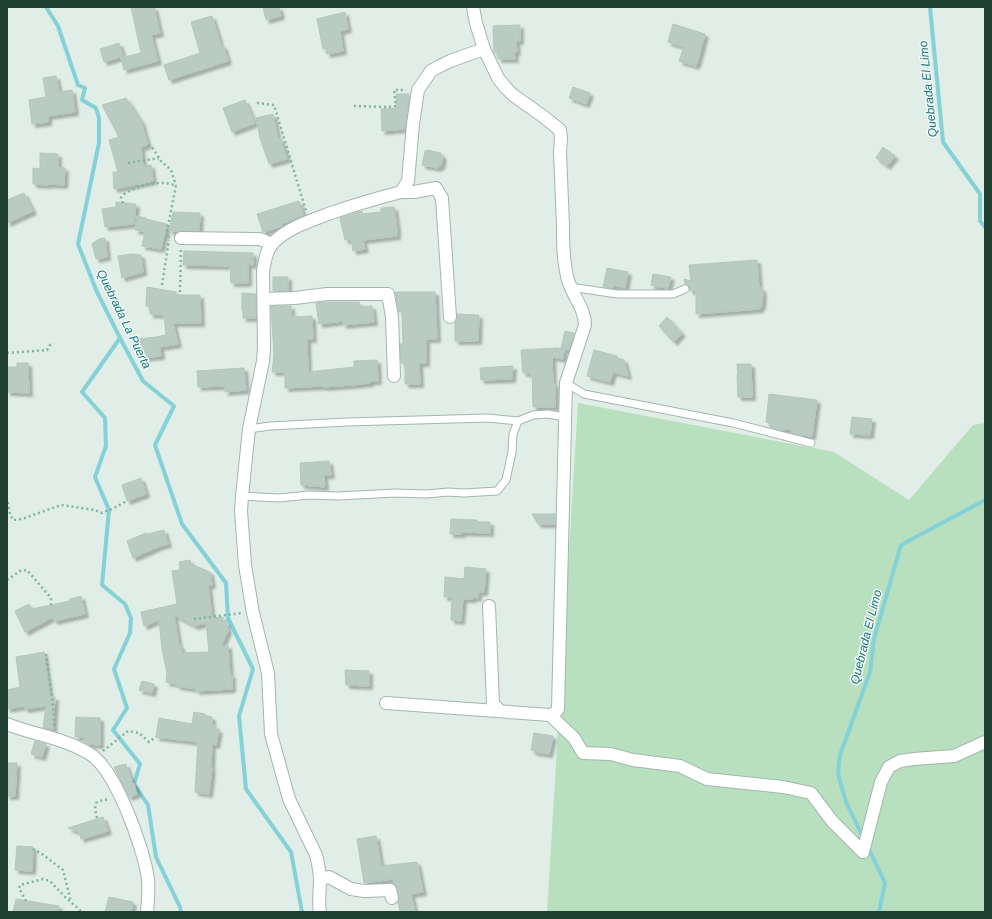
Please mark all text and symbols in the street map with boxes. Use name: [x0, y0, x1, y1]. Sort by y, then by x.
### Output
water label: Quebrada El Limo: [916, 40, 940, 138]
water label: Quebrada La Puerta: [94, 267, 154, 371]
water label: Quebrada El Limo: [848, 588, 885, 686]

